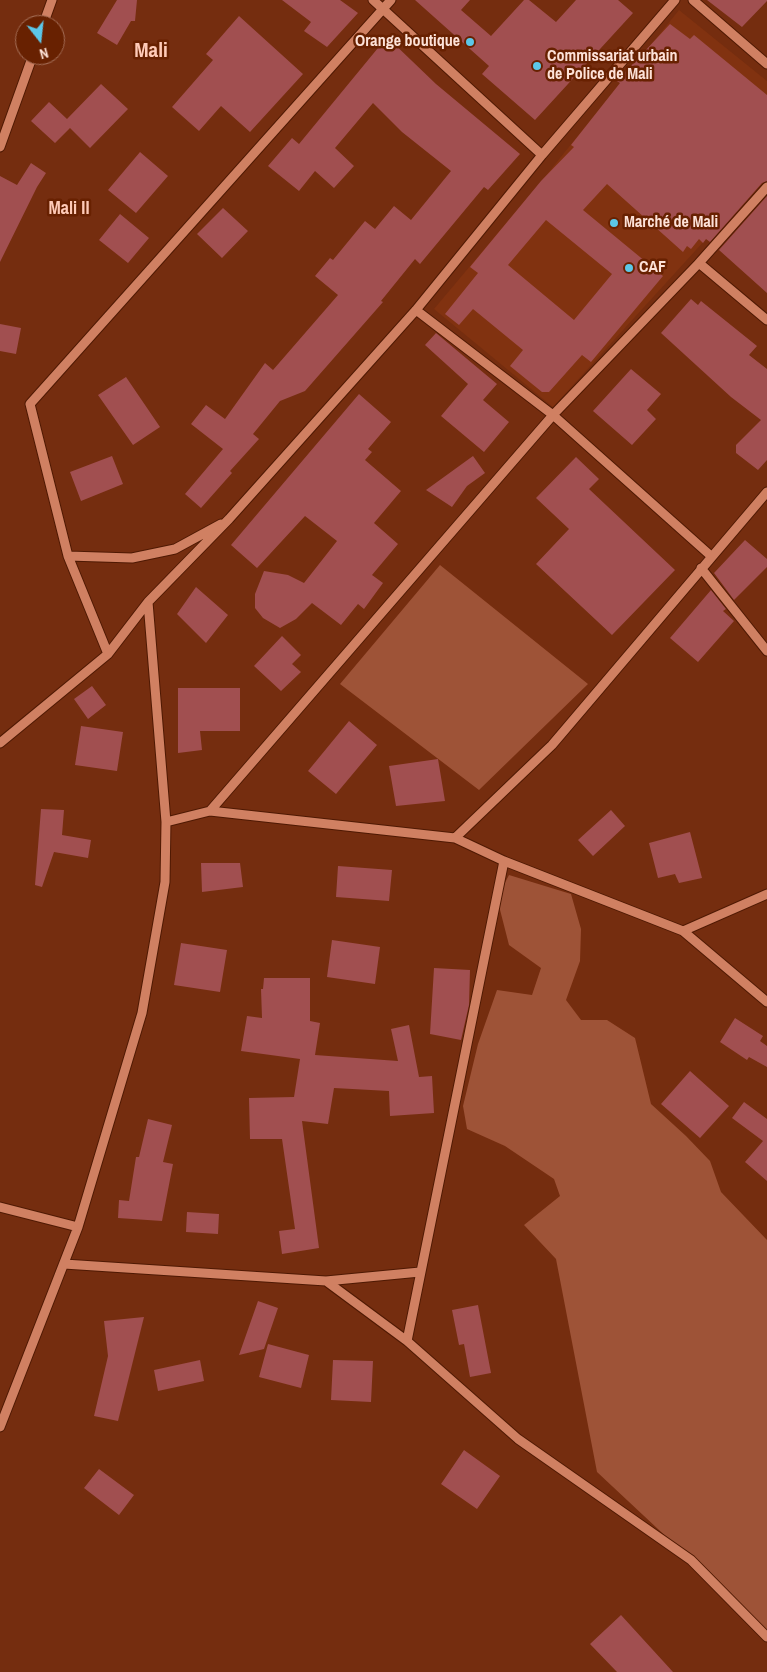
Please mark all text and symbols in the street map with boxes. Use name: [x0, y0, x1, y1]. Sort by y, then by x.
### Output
north arrow: [15, 15, 65, 65]
place label: Orange boutique: [355, 32, 460, 52]
marker: Orange boutique: [464, 36, 476, 48]
district label: Mali: [134, 38, 168, 64]
text: N: [37, 44, 50, 63]
place label: Commissariat urbain de Police de Mali: [547, 47, 678, 85]
marker: Commissariat urbain de Police de Mali: [531, 60, 543, 72]
district label: Mali II: [48, 198, 90, 220]
place label: Marché de Mali: [624, 213, 718, 233]
marker: Marché de Mali: [608, 217, 620, 229]
place label: CAF: [639, 258, 666, 278]
marker: CAF: [623, 262, 635, 274]

